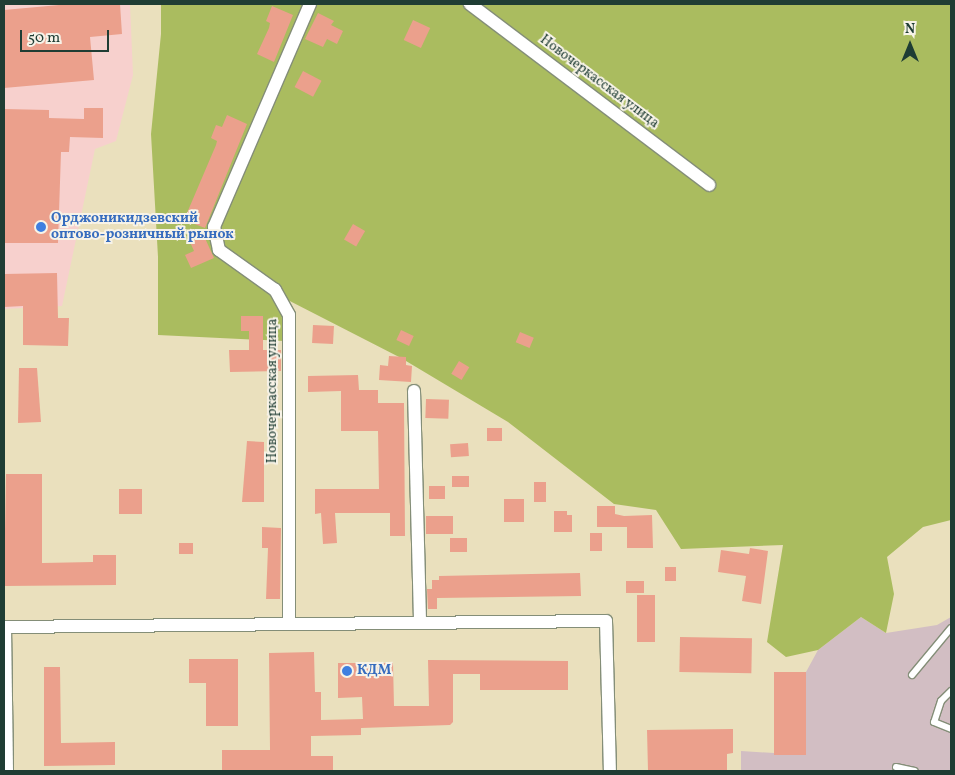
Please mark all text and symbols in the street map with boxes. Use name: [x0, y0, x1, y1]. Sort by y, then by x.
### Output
scale bar: [22, 20, 111, 52]
north arrow: [885, 20, 935, 70]
text: N: [905, 20, 915, 39]
text: 50 m: [28, 28, 60, 49]
street label: Новочеркасская улица: [536, 32, 662, 132]
place label: Орджоникидзевский оптово-розничный рынок: [51, 211, 234, 243]
marker: Орджоникидзевский оптово-розничный рынок: [35, 221, 47, 233]
street label: Новочеркасская улица: [265, 318, 281, 464]
place label: КДМ: [357, 663, 391, 679]
marker: КДМ: [341, 665, 353, 677]

